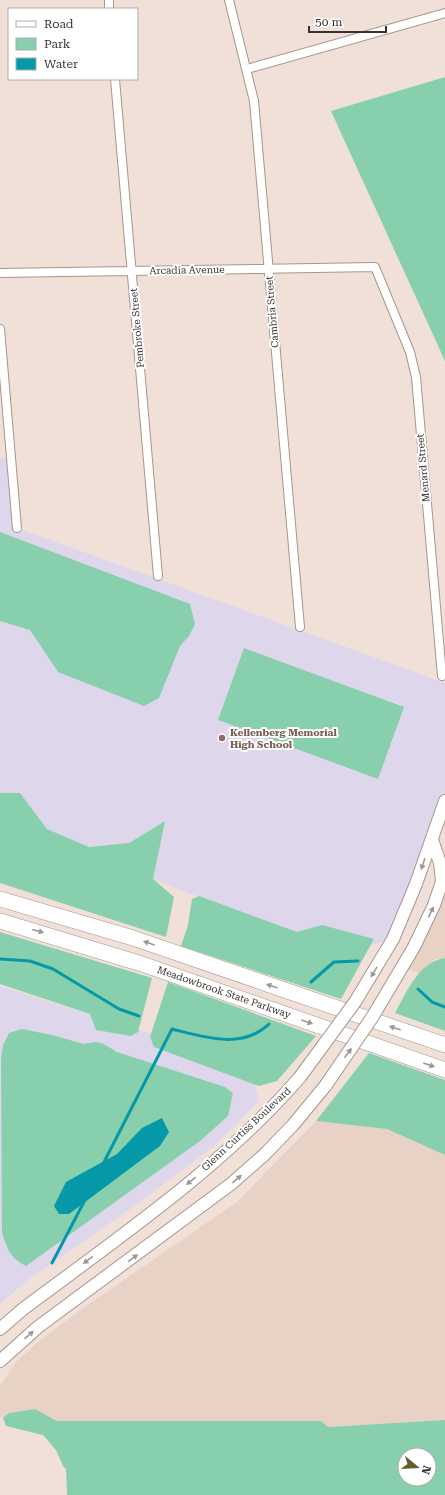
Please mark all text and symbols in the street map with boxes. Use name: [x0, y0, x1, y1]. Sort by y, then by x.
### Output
legend: [8, 8, 138, 80]
scale bar: [309, 8, 386, 34]
text: 50 m: [315, 15, 342, 29]
text: Road: [44, 17, 74, 31]
text: Park: [44, 37, 71, 51]
text: Water: [44, 57, 78, 71]
street label: Arcadia Avenue: [149, 264, 225, 276]
street label: Cambria Street: [263, 275, 281, 348]
street label: Pembroke Street: [128, 287, 146, 368]
street label: Menard Street: [415, 433, 431, 503]
place label: Kellenberg Memorial High School: [230, 727, 337, 750]
marker: Kellenberg Memorial High School: [217, 733, 227, 743]
one-way arrow: [420, 859, 426, 871]
one-way arrow: [428, 906, 434, 917]
one-way arrow: [31, 929, 44, 935]
one-way arrow: [143, 940, 155, 946]
street label: Meadowbrook State Parkway: [156, 964, 292, 1020]
one-way arrow: [370, 966, 377, 978]
one-way arrow: [266, 982, 278, 988]
one-way arrow: [301, 1019, 313, 1025]
one-way arrow: [388, 1025, 400, 1031]
one-way arrow: [344, 1048, 352, 1058]
one-way arrow: [424, 1062, 436, 1068]
street label: Glenn Curtiss Boulevard: [199, 1085, 293, 1173]
one-way arrow: [232, 1174, 242, 1183]
one-way arrow: [185, 1177, 196, 1185]
one-way arrow: [128, 1253, 139, 1262]
one-way arrow: [82, 1256, 93, 1264]
one-way arrow: [24, 1330, 34, 1339]
north arrow: [397, 1447, 437, 1487]
text: N: [418, 1464, 434, 1476]

